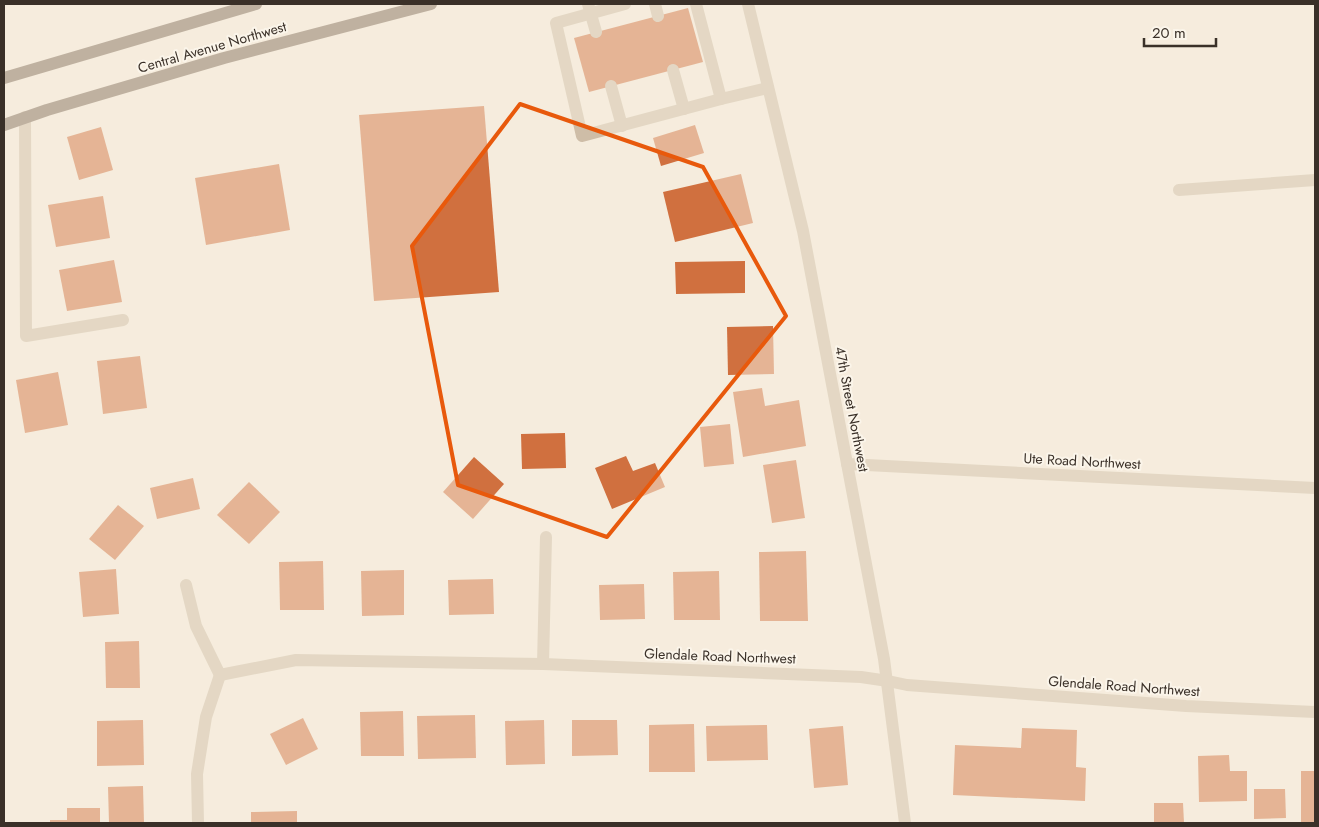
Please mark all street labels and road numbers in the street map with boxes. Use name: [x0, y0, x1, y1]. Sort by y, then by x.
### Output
street label: Central Avenue Northwest: [135, 16, 289, 78]
street label: 47th Street Northwest: [830, 345, 874, 474]
street label: Ute Road Northwest: [1023, 448, 1142, 474]
street label: Glendale Road Northwest: [644, 643, 797, 669]
street label: Glendale Road Northwest: [1048, 671, 1201, 701]

